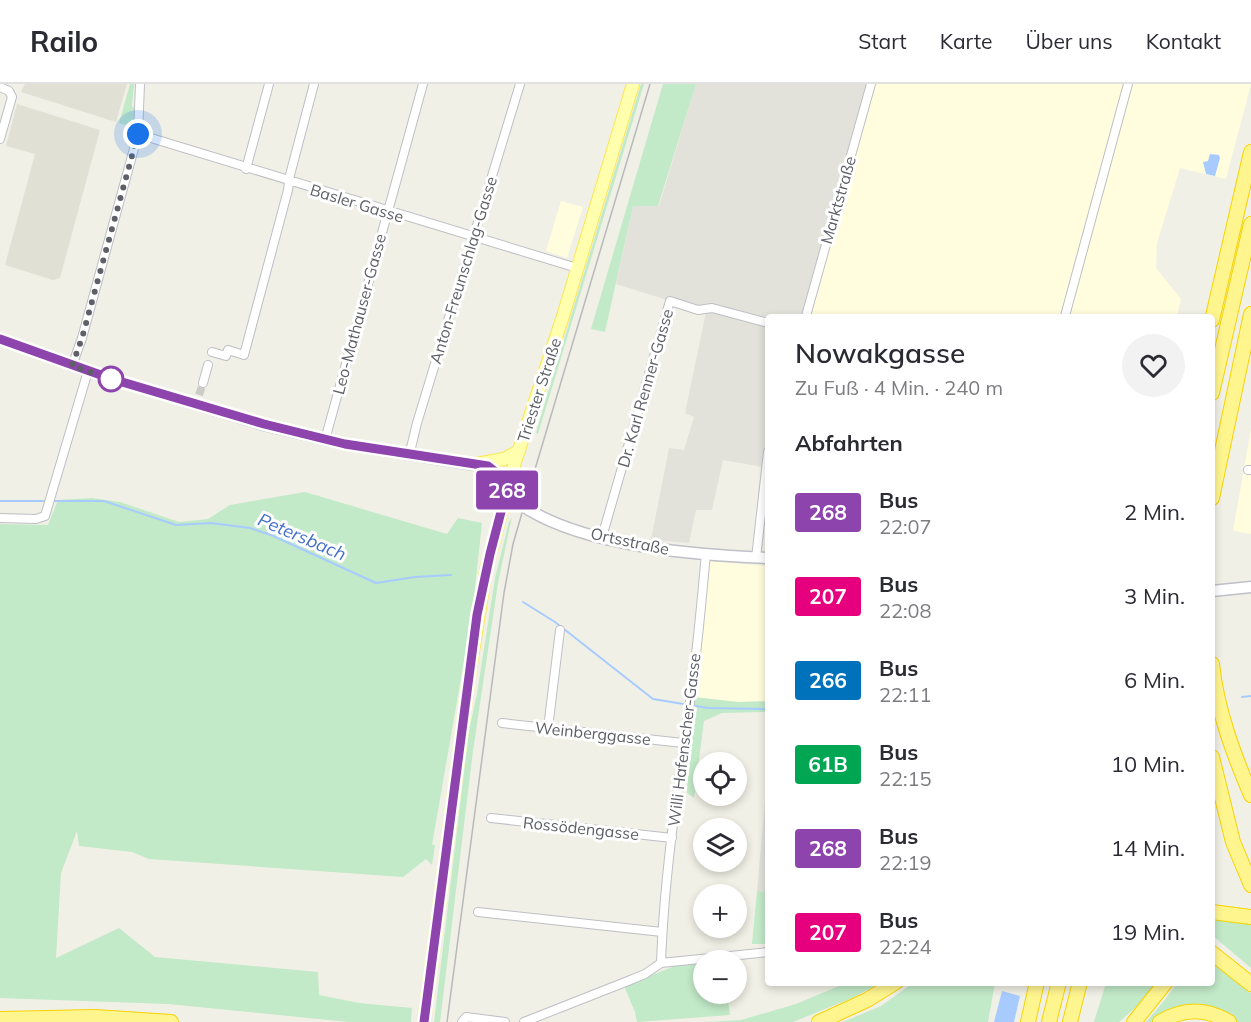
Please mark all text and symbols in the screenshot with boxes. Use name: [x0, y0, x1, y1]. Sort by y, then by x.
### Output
text: Railo: [30, 24, 98, 59]
text: Start: [858, 28, 907, 54]
text: Karte: [940, 28, 992, 54]
text: Über uns: [1025, 28, 1113, 54]
text: Kontakt: [1146, 28, 1221, 54]
your location: [123, 119, 153, 149]
street label: Marktstraße: [816, 154, 860, 246]
street label: Anton-Freunschlag-Gasse: [425, 174, 501, 366]
street label: Basler Gasse: [308, 179, 406, 227]
street label: Leo-Mathauser-Gasse: [328, 231, 390, 397]
street label: Dr. Karl Renner-Gasse: [613, 306, 677, 470]
button: heart: [1122, 334, 1185, 397]
street label: Triester Straße: [513, 335, 565, 445]
text: Nowakgasse: [795, 335, 965, 370]
unlabelled marker: [98, 366, 124, 392]
text: Zu Fuß · 4 Min. · 240 m: [795, 375, 1003, 400]
text: Abfahrten: [795, 429, 903, 457]
line badge: 268: [472, 470, 542, 510]
text: 268: [488, 477, 526, 503]
text: Bus: [879, 486, 918, 514]
text: 2 Min.: [1124, 498, 1185, 526]
text: 268: [809, 499, 847, 525]
water label: Petersbach: [255, 508, 350, 565]
text: 22:07: [879, 514, 932, 539]
street label: Ortsstraße: [589, 523, 671, 559]
text: Bus: [879, 570, 918, 598]
text: 3 Min.: [1124, 582, 1185, 610]
text: 207: [809, 583, 847, 609]
text: 22:08: [879, 598, 932, 623]
street label: Willi Hafenscher-Gasse: [663, 652, 705, 828]
text: Bus: [879, 654, 918, 682]
text: 6 Min.: [1124, 666, 1185, 694]
text: 266: [809, 667, 847, 693]
text: 22:11: [879, 682, 932, 707]
street label: Weinberggasse: [534, 717, 652, 749]
text: Bus: [879, 738, 918, 766]
text: 10 Min.: [1111, 750, 1185, 778]
text: 61B: [808, 751, 848, 777]
map controls: [693, 752, 747, 1004]
button: locate: [693, 752, 747, 806]
text: 22:15: [879, 766, 932, 791]
street label: Rossödengasse: [522, 812, 640, 844]
button: layers: [693, 818, 747, 872]
text: Bus: [879, 822, 918, 850]
text: 14 Min.: [1111, 834, 1185, 862]
text: 268: [809, 835, 847, 861]
text: 22:19: [879, 850, 932, 875]
button: +: [693, 884, 747, 938]
text: Bus: [879, 906, 918, 934]
text: 19 Min.: [1111, 918, 1185, 946]
text: 207: [809, 919, 847, 945]
text: 22:24: [879, 934, 932, 959]
button: −: [693, 950, 747, 1004]

